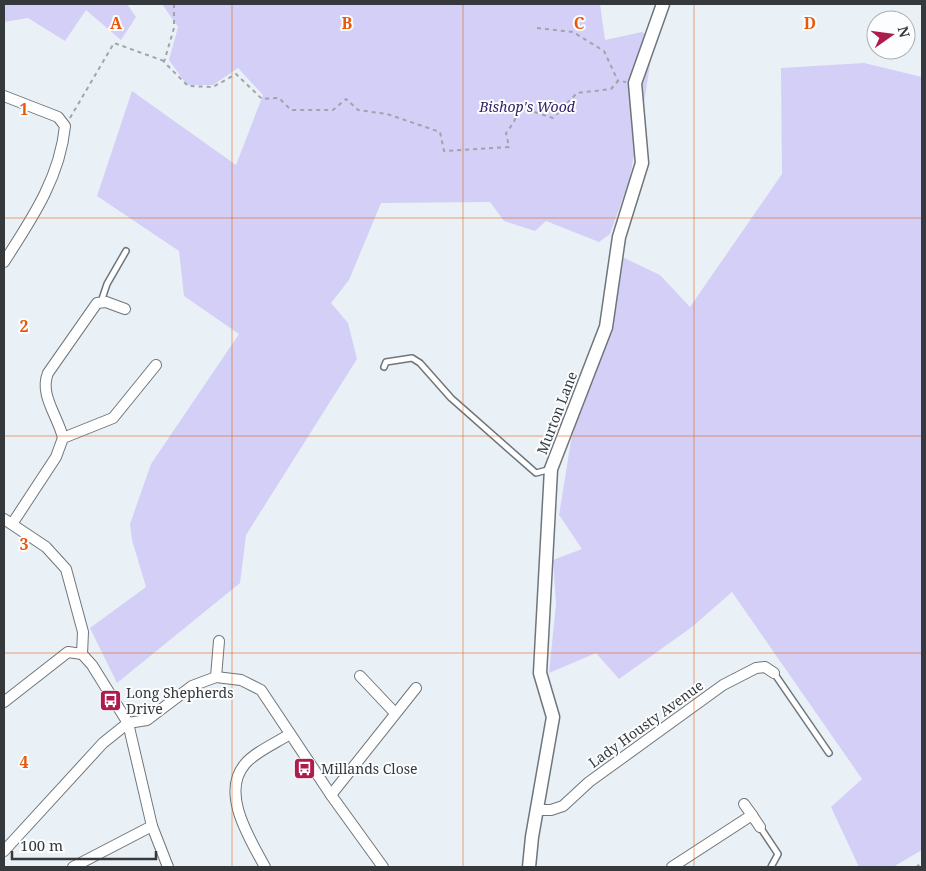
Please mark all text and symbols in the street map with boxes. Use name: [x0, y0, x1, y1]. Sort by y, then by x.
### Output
north arrow: [866, 10, 916, 60]
text: A: [110, 12, 123, 34]
text: B: [342, 12, 353, 34]
text: C: [574, 12, 585, 34]
text: D: [804, 12, 816, 34]
text: N: [894, 24, 915, 39]
park label: Bishop's Wood: [478, 97, 576, 116]
text: 1: [19, 98, 29, 120]
text: 2: [19, 315, 29, 337]
street label: Murton Lane: [532, 369, 581, 457]
text: 3: [19, 533, 29, 555]
street label: Lady Housty Avenue: [584, 675, 707, 772]
place label: Long Shepherds Drive: [126, 683, 233, 718]
bus stop icon: Long Shepherds Drive: [98, 689, 122, 713]
text: 4: [19, 751, 29, 773]
bus stop icon: Millands Close: [293, 757, 317, 781]
place label: Millands Close: [321, 759, 418, 778]
scale bar: [12, 828, 156, 860]
text: 100 m: [20, 835, 63, 855]

